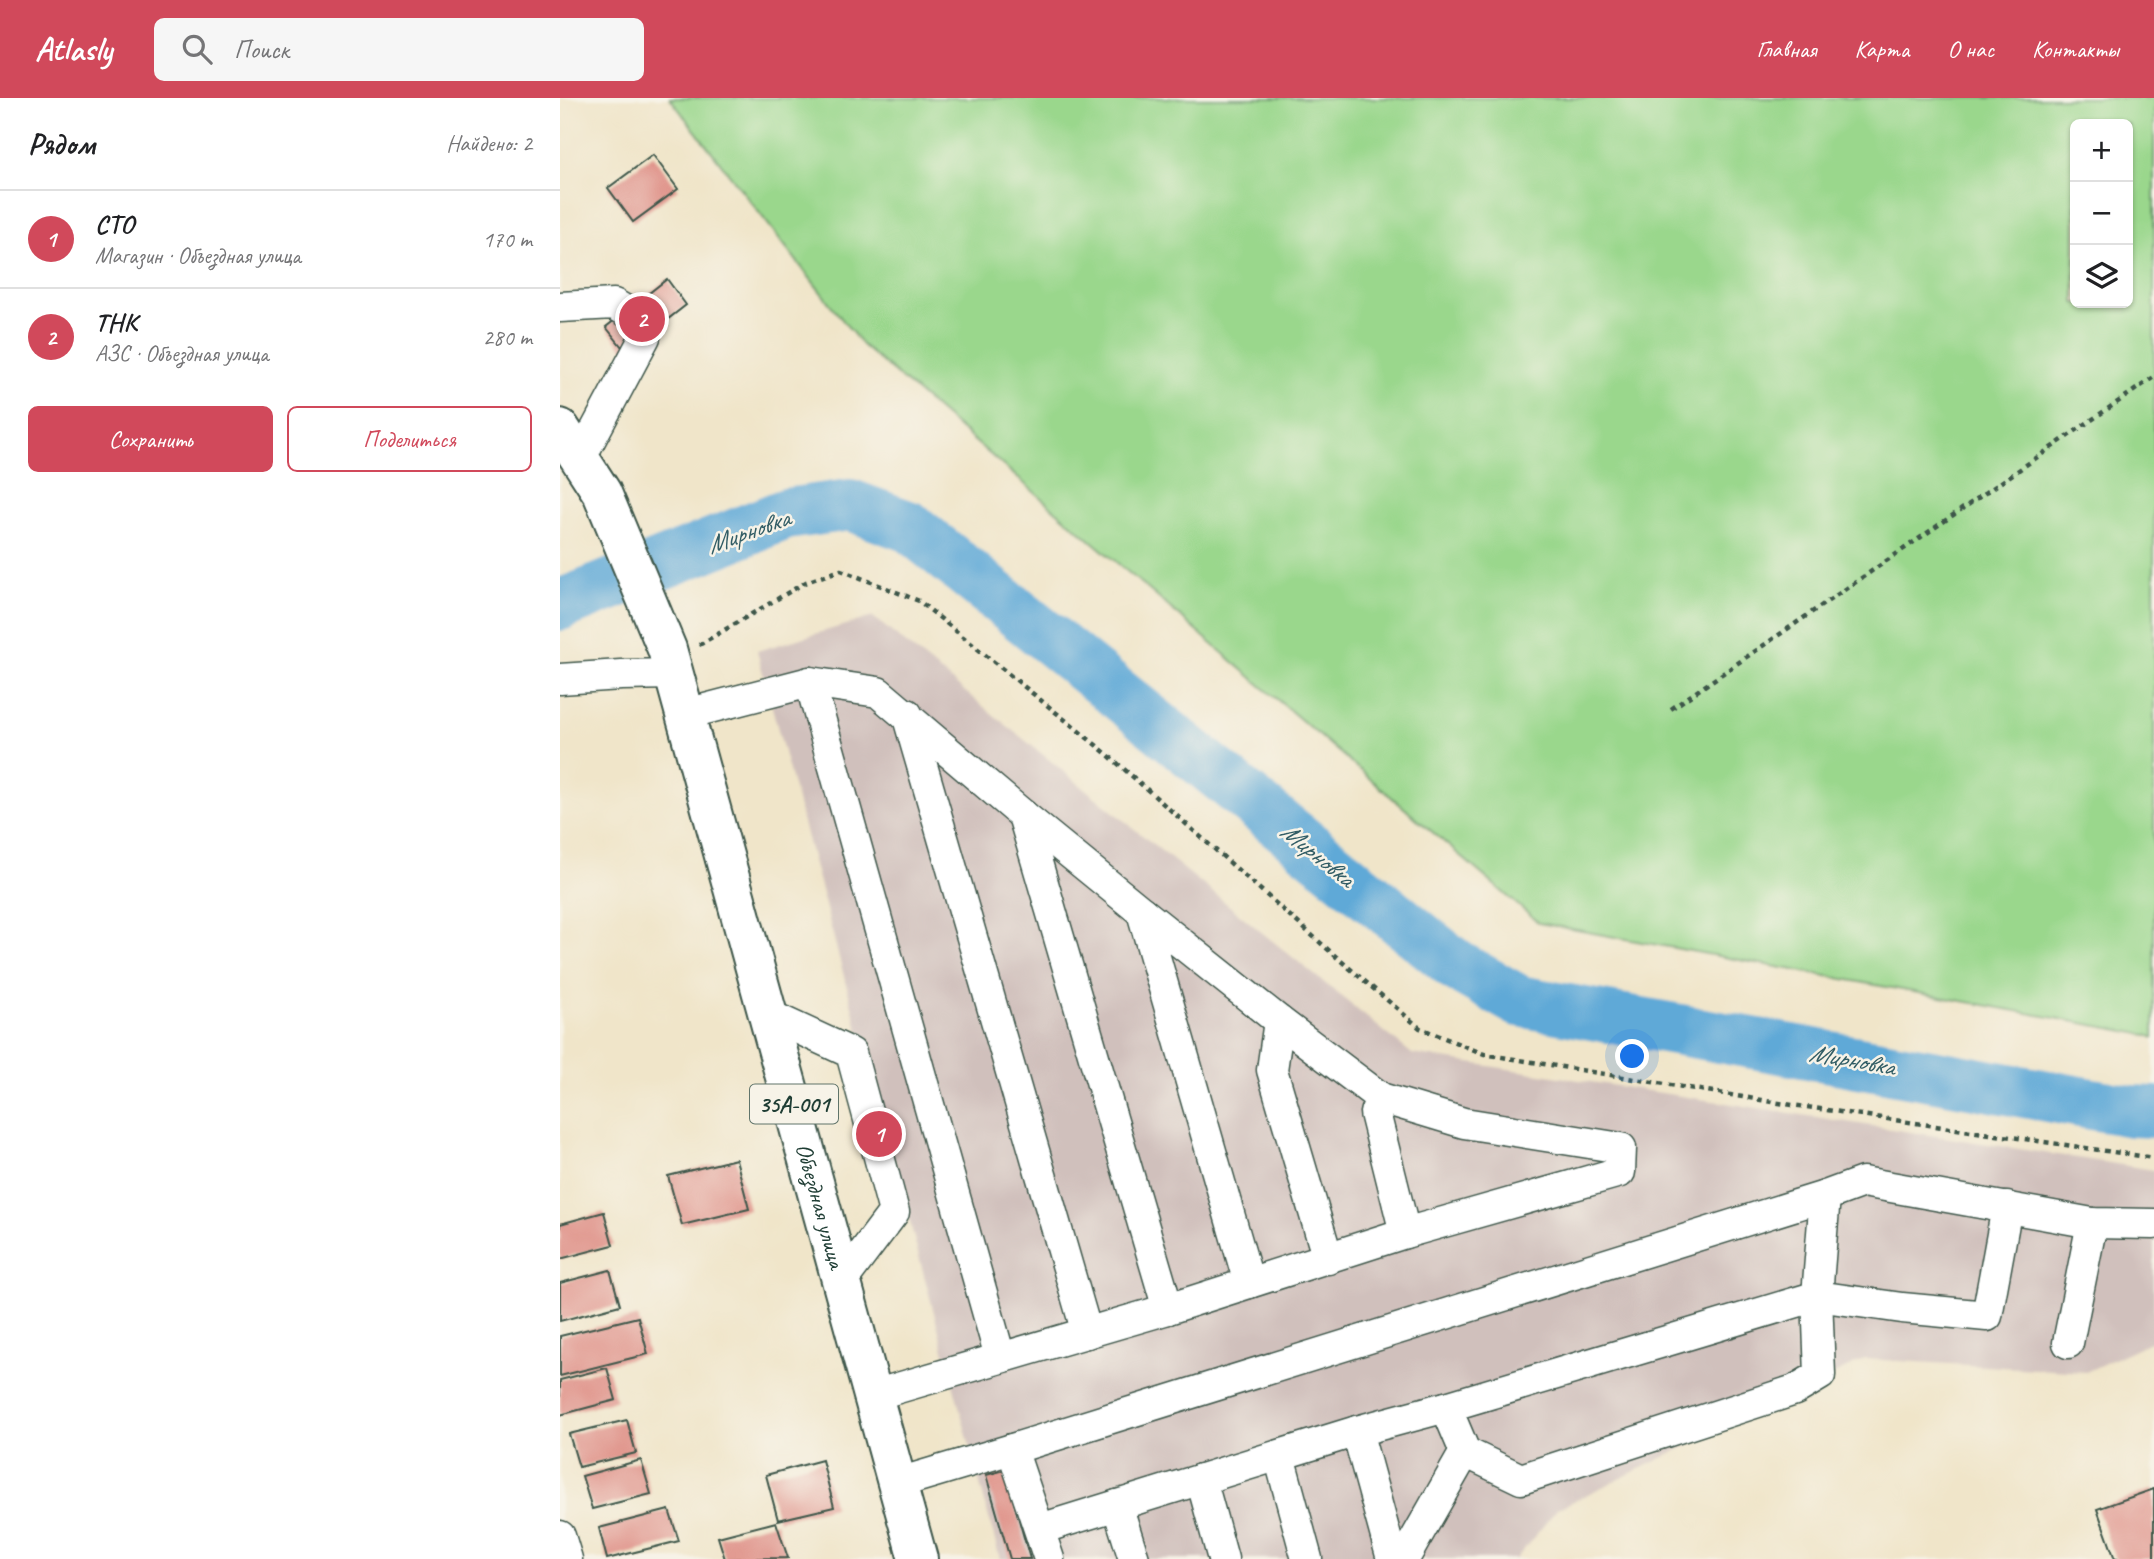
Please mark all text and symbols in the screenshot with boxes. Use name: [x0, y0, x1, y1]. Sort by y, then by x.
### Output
search box: [154, 18, 644, 81]
text: Atlasly: [35, 28, 112, 70]
icon: search: [178, 30, 216, 68]
text: Поиск: [234, 33, 289, 66]
text: Главная: [1756, 34, 1817, 64]
text: Карта: [1855, 34, 1909, 64]
text: О нас: [1947, 34, 1994, 64]
text: Контакты: [2032, 34, 2119, 64]
map controls: [2070, 119, 2133, 308]
button: +: [2070, 119, 2133, 182]
text: Рядом: [28, 125, 95, 163]
text: Найдено: 2: [446, 129, 532, 158]
button: −: [2070, 182, 2133, 245]
text: СТО: [95, 208, 133, 241]
text: 1: [46, 225, 56, 254]
text: 170 m: [483, 225, 532, 254]
text: Магазин · Объездная улица: [95, 241, 301, 270]
button: layers: [2070, 245, 2133, 308]
pin: 2: [619, 293, 665, 345]
text: ТНК: [95, 306, 137, 339]
text: 2: [46, 323, 56, 352]
text: 280 m: [483, 323, 532, 352]
text: АЗС · Объездная улица: [95, 339, 268, 368]
button: Сохранить: [28, 406, 273, 472]
button: Поделиться: [287, 406, 532, 472]
water label: Мирновка: [702, 500, 797, 562]
water label: Мирновка: [1274, 815, 1364, 896]
water label: Мирновка: [1807, 1036, 1900, 1084]
your location: [1615, 1039, 1649, 1073]
road number: 35А-001: [750, 1085, 838, 1124]
pin: 1: [856, 1108, 902, 1160]
street label: Объездная улица: [789, 1140, 853, 1274]

